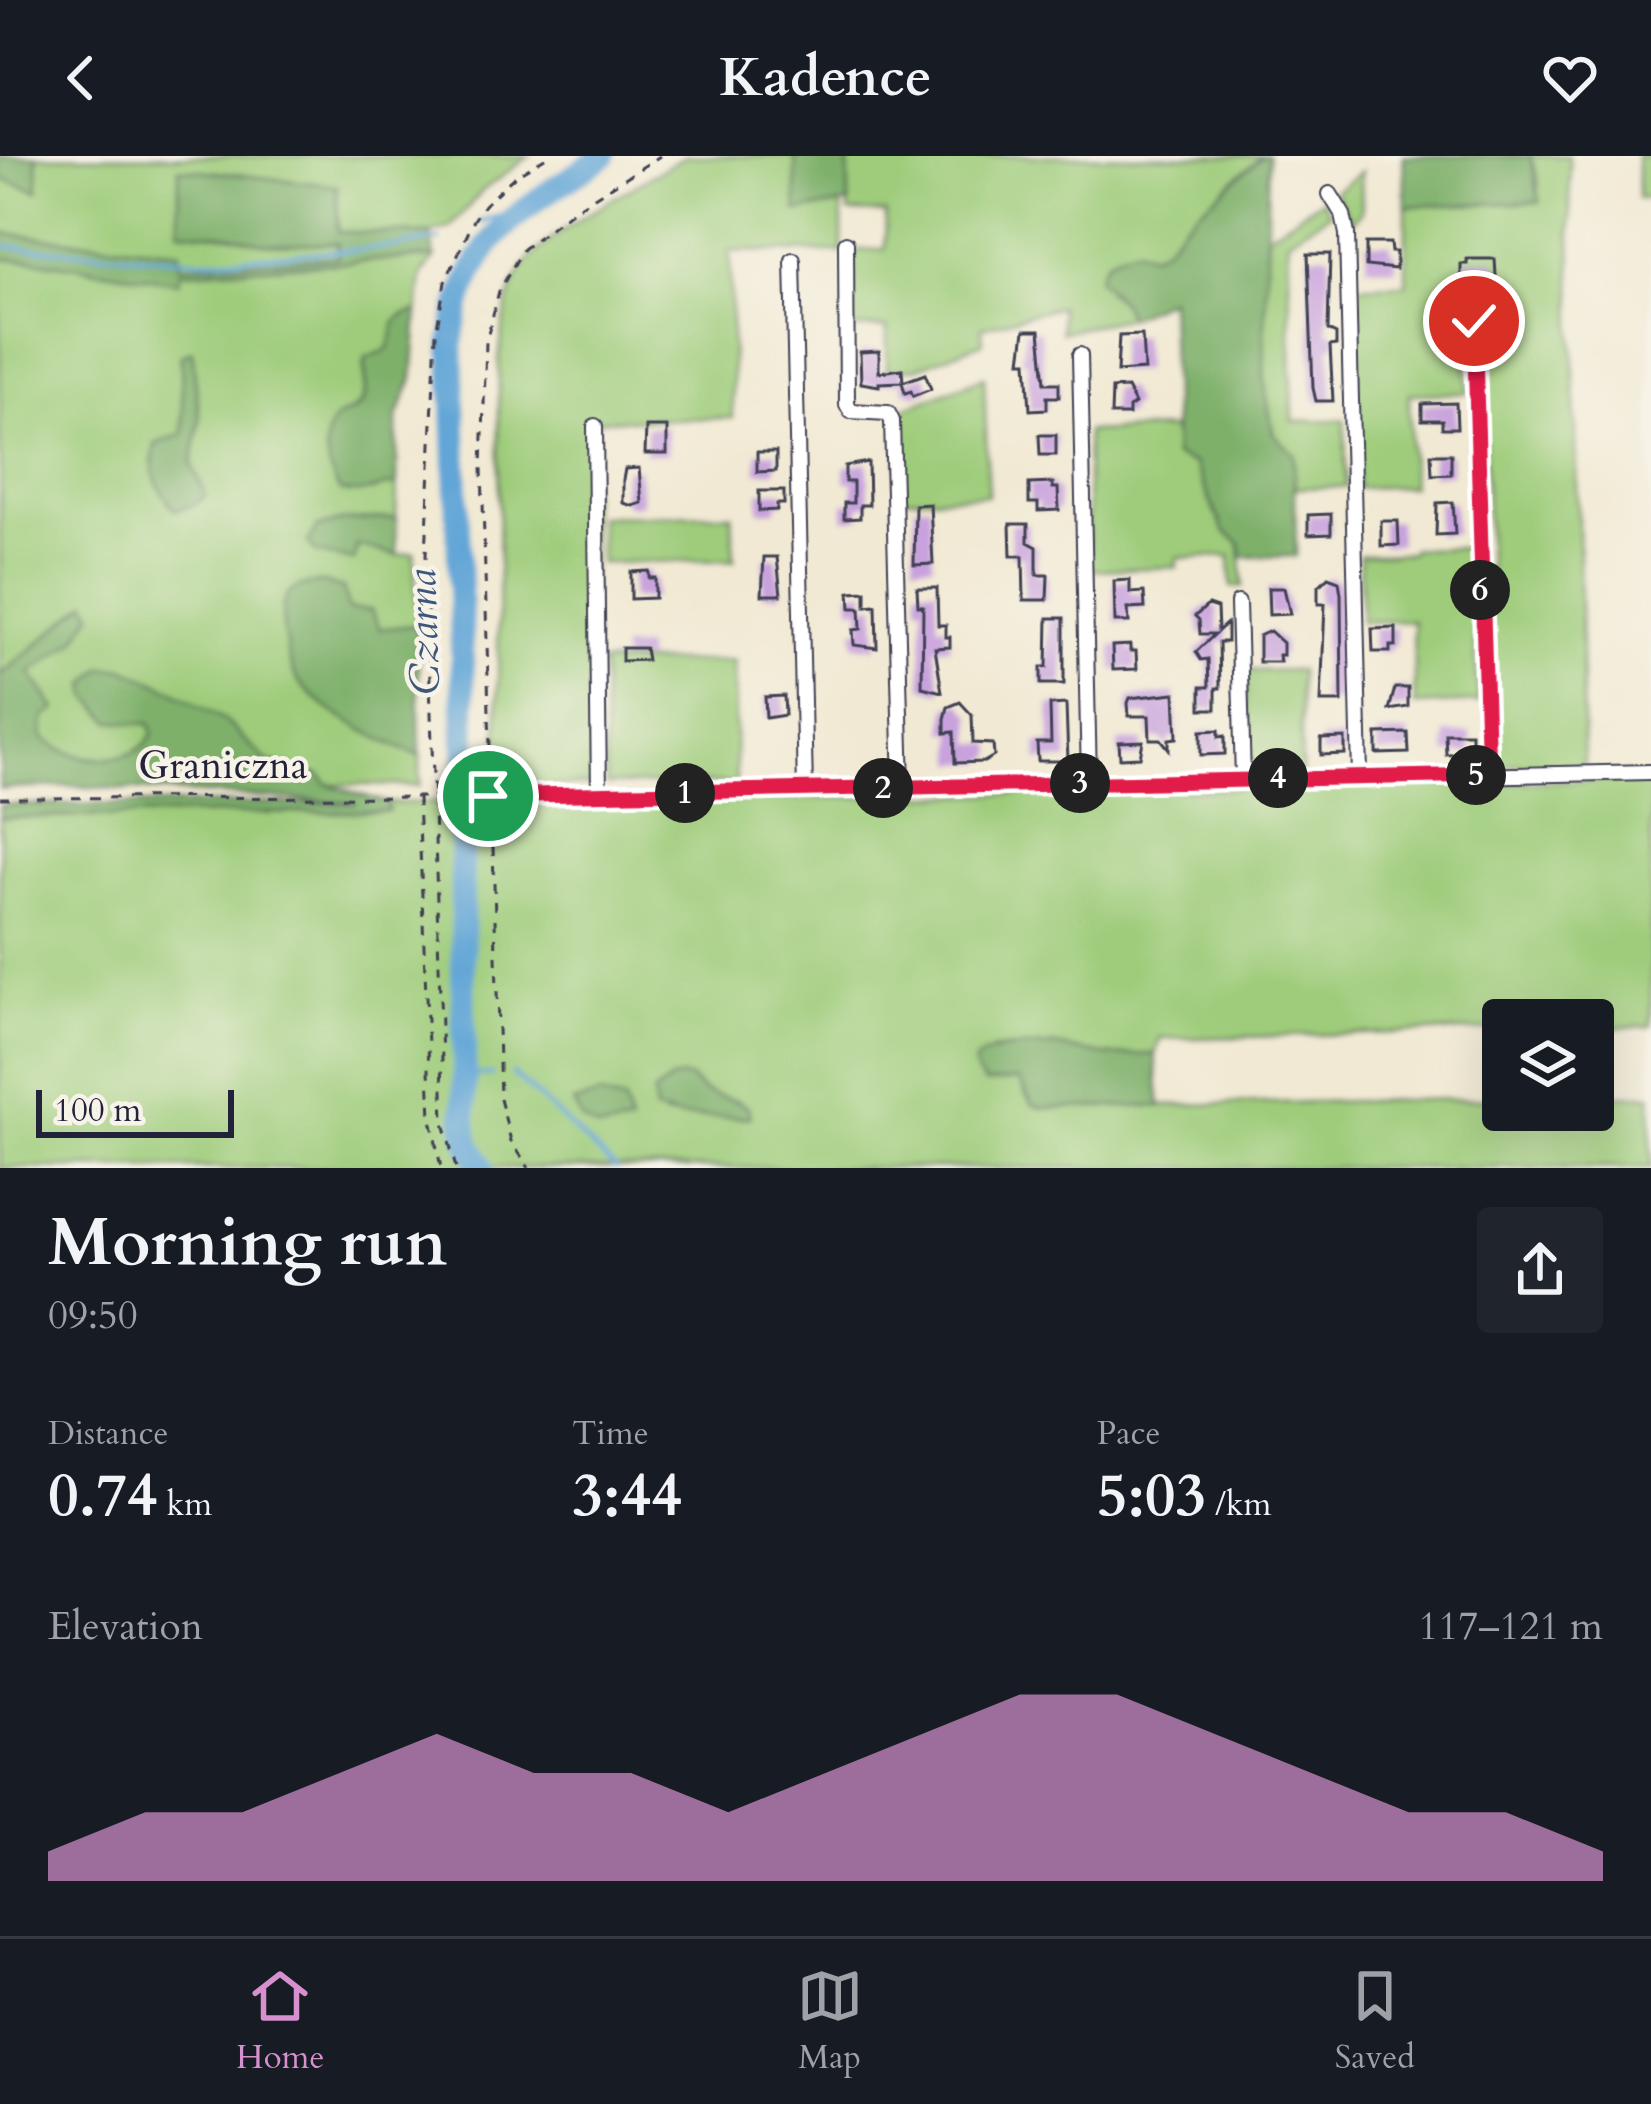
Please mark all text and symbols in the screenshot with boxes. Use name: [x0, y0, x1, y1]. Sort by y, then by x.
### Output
text: Kadence: [719, 42, 932, 115]
icon: back: [48, 45, 114, 111]
icon: heart: [1537, 45, 1603, 111]
pin: [1423, 270, 1525, 372]
icon: check: [1441, 288, 1507, 354]
pin: 6: [1450, 560, 1510, 620]
text: 6: [1472, 567, 1488, 612]
water label: Czarna: [393, 568, 454, 696]
street label: Graniczna: [138, 739, 308, 792]
pin: [437, 745, 539, 847]
pin: 5: [1446, 745, 1506, 805]
pin: 4: [1248, 748, 1308, 808]
text: 5: [1468, 752, 1484, 797]
pin: 3: [1050, 753, 1110, 813]
text: 4: [1270, 755, 1286, 800]
pin: 2: [853, 758, 913, 818]
text: 3: [1072, 760, 1088, 805]
icon: arrive: [455, 763, 521, 829]
pin: 1: [655, 763, 715, 823]
text: 2: [875, 765, 891, 810]
text: 1: [677, 770, 693, 815]
map controls: [1482, 999, 1614, 1131]
button: layers: [1482, 999, 1614, 1131]
scale bar: [36, 1084, 234, 1137]
text: 100 m: [54, 1088, 141, 1133]
text: Morning run: [48, 1199, 447, 1288]
button: share: [1477, 1207, 1603, 1333]
text: 09:50: [48, 1289, 138, 1342]
text: Distance: [48, 1411, 169, 1456]
text: Time: [572, 1411, 649, 1456]
text: Pace: [1097, 1411, 1160, 1456]
text: 0.74: [48, 1456, 158, 1537]
text: 3:44: [572, 1456, 682, 1537]
text: 5:03: [1097, 1456, 1206, 1537]
text: km: [158, 1482, 212, 1527]
text: /km: [1206, 1482, 1271, 1527]
text: Elevation: [48, 1600, 203, 1653]
text: 117–121 m: [1418, 1600, 1603, 1653]
tab: Home: [236, 1963, 324, 2080]
tab: Map: [797, 1963, 863, 2080]
tab: Saved: [1335, 1963, 1415, 2080]

